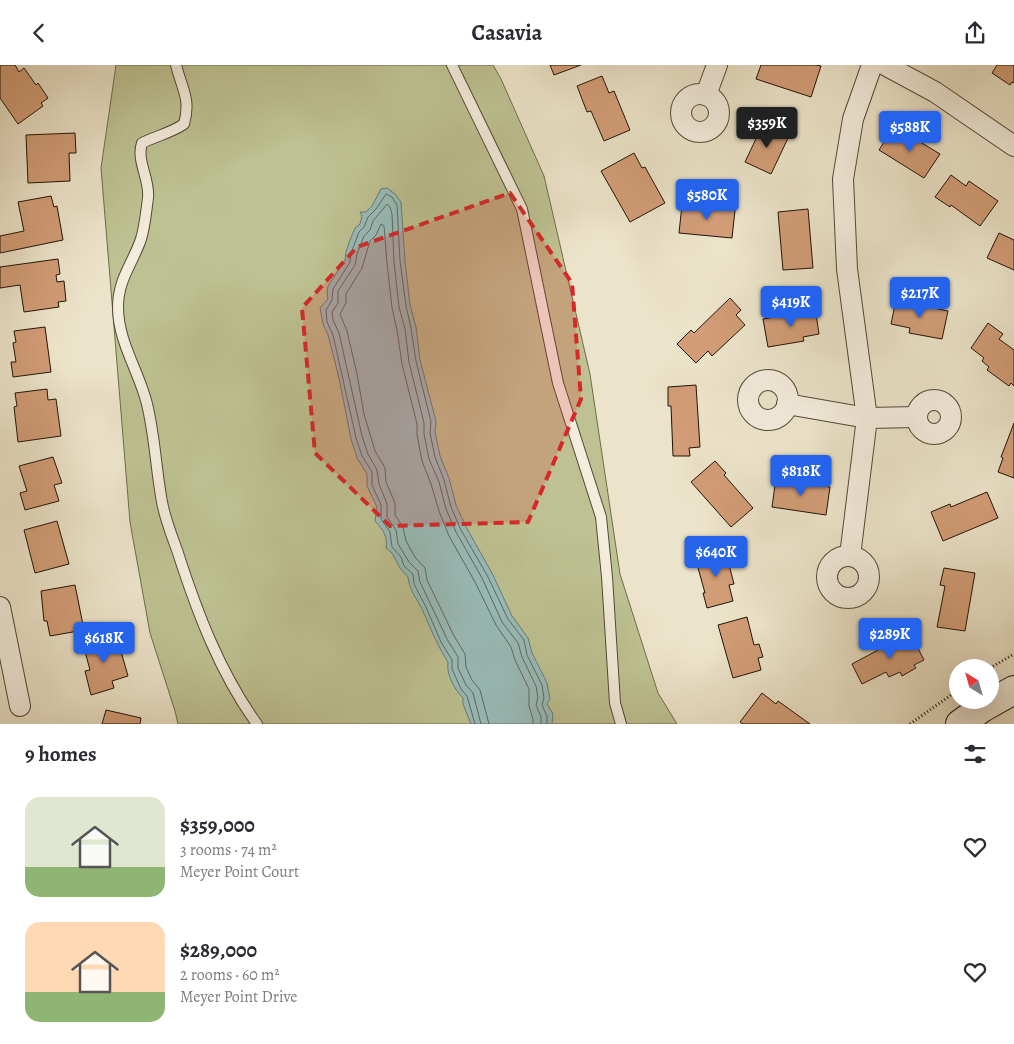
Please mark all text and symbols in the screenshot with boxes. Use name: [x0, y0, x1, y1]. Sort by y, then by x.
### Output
text: Casavia: [472, 18, 542, 48]
icon: back: [25, 19, 53, 47]
icon: share: [961, 19, 989, 47]
pin: $359K: [732, 107, 802, 149]
pin: $588K: [875, 111, 945, 153]
text: $359K: [747, 112, 787, 134]
text: $588K: [890, 116, 930, 138]
pin: $580K: [672, 179, 742, 221]
text: $580K: [687, 184, 727, 206]
pin: $217K: [885, 277, 955, 319]
text: $217K: [901, 282, 939, 304]
pin: $419K: [756, 285, 826, 328]
text: $419K: [772, 291, 810, 313]
pin: $818K: [766, 455, 836, 497]
text: $818K: [781, 460, 821, 482]
pin: $640K: [681, 535, 751, 578]
text: $640K: [695, 541, 737, 563]
pin: $289K: [855, 617, 925, 660]
pin: $618K: [69, 621, 139, 664]
text: $289K: [870, 623, 910, 645]
text: $618K: [85, 627, 123, 649]
north arrow: [949, 659, 999, 709]
map controls: [949, 659, 999, 709]
text: 9 homes: [25, 740, 96, 768]
icon: filters: [961, 740, 989, 768]
text: $359,000: [180, 811, 255, 839]
icon: home: [65, 817, 125, 877]
icon: heart: [961, 833, 989, 861]
text: 3 rooms · 74 m²: [180, 839, 277, 861]
text: Meyer Point Court: [180, 861, 299, 883]
text: $289,000: [180, 936, 257, 964]
icon: home: [65, 942, 125, 1002]
icon: heart: [961, 958, 989, 986]
text: 2 rooms · 60 m²: [180, 964, 280, 986]
text: Meyer Point Drive: [180, 986, 297, 1008]

